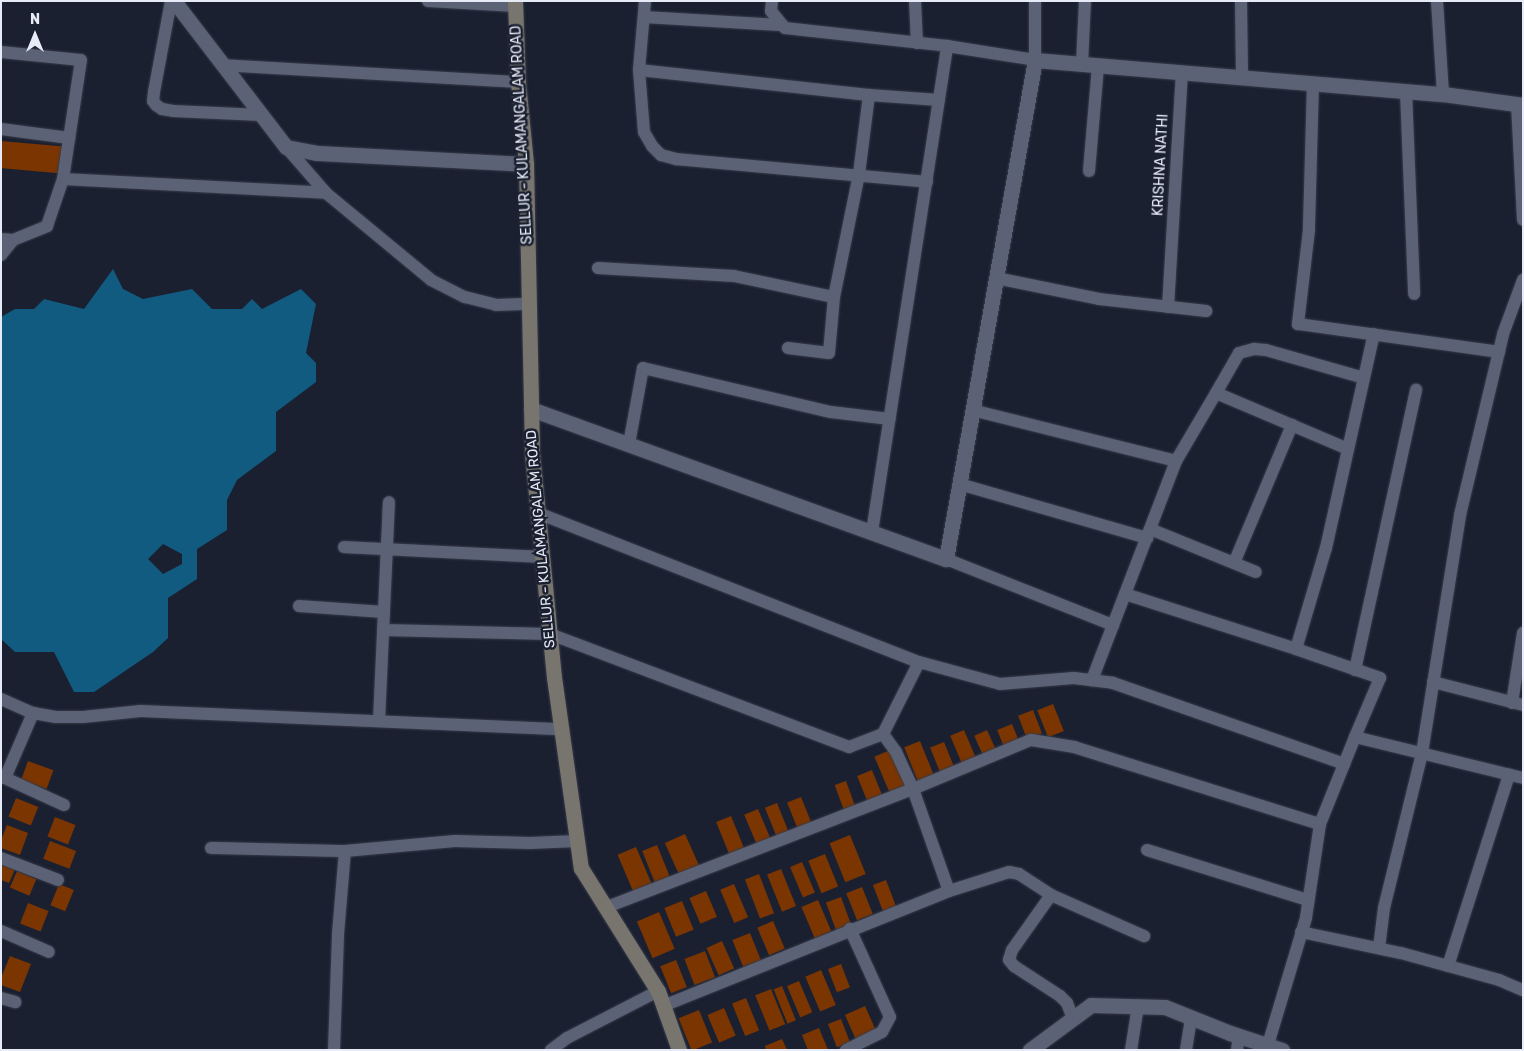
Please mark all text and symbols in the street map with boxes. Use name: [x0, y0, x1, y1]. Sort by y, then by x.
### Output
north arrow: [10, 10, 60, 60]
text: N: [30, 11, 40, 28]
street label: SELLUR - KULAMANGALAM ROAD: [508, 25, 536, 245]
street label: KRISHNA NATHI: [1150, 113, 1172, 217]
street label: SELLUR - KULAMANGALAM ROAD: [523, 429, 559, 649]

